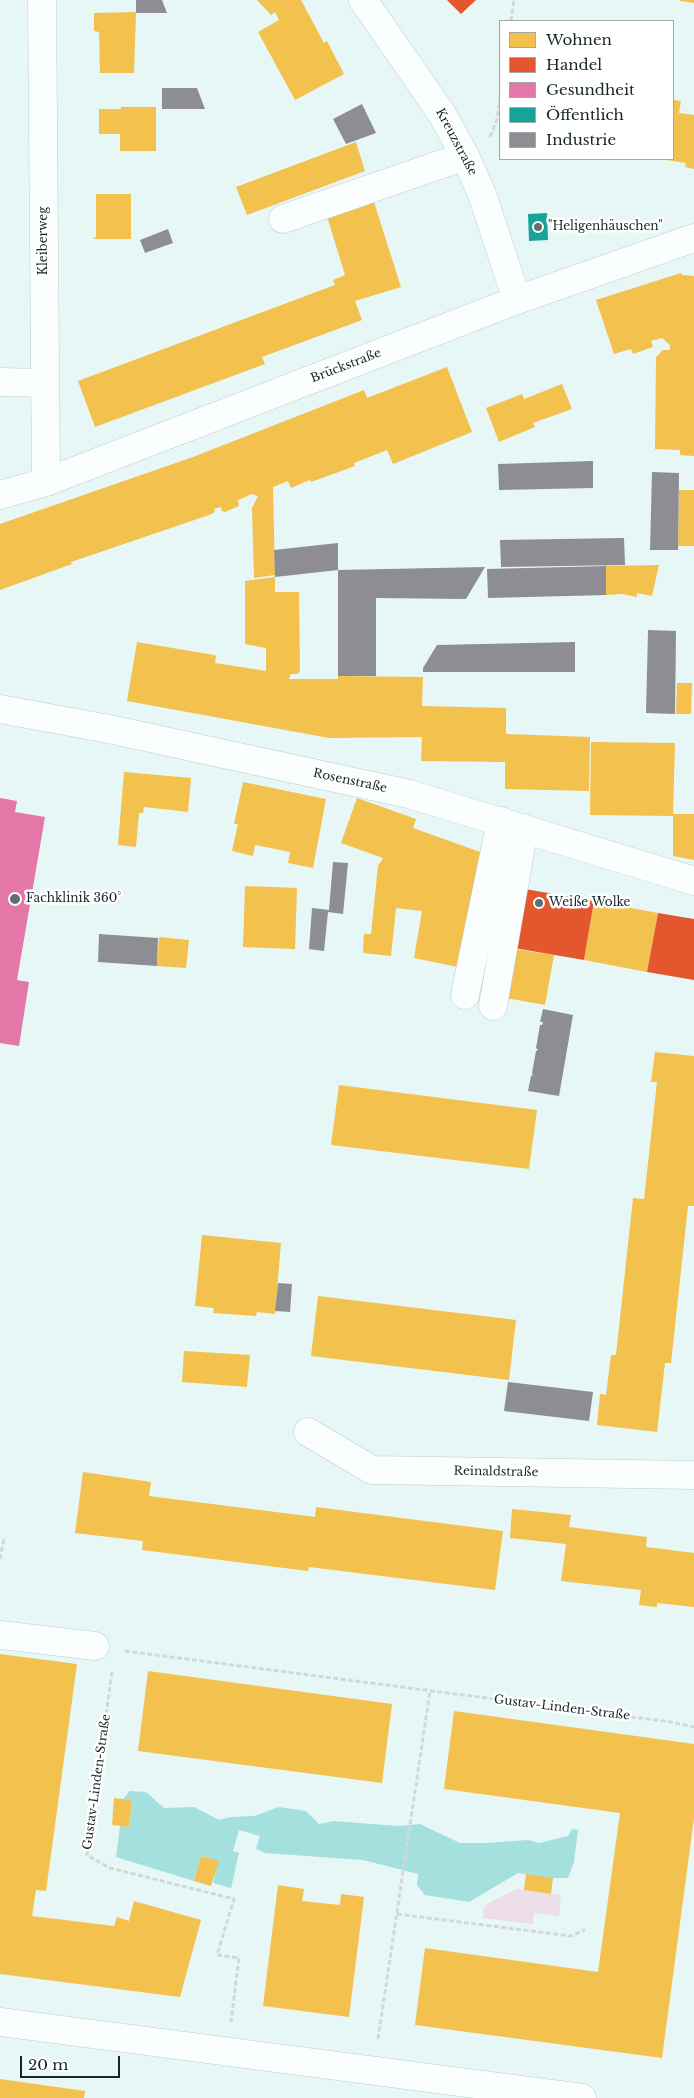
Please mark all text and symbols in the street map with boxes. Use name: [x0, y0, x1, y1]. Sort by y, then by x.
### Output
legend: [499, 20, 674, 160]
text: Wohnen: [546, 30, 612, 49]
text: Handel: [546, 55, 602, 74]
text: Gesundheit: [546, 80, 635, 99]
text: Öffentlich: [546, 105, 624, 124]
street label: Kreuzstraße: [432, 106, 480, 178]
text: Industrie: [546, 130, 616, 149]
street label: Kleiberweg: [37, 207, 51, 275]
place label: "Heligenhäuschen": [548, 220, 663, 234]
marker: "Heligenhäuschen": [532, 221, 544, 233]
street label: Brückstraße: [309, 346, 383, 386]
street label: Rosenstraße: [312, 766, 388, 796]
marker: Fachklinik 360°: [8, 892, 22, 906]
place label: Fachklinik 360°: [26, 892, 121, 906]
place label: Weiße Wolke: [549, 896, 630, 910]
marker: Weiße Wolke: [533, 897, 545, 909]
street label: Reinaldstraße: [454, 1464, 538, 1480]
street label: Gustav-Linden-Straße: [493, 1693, 631, 1723]
street label: Gustav-Linden-Straße: [80, 1713, 114, 1851]
scale bar: [22, 2046, 122, 2078]
text: 20 m: [28, 2055, 68, 2074]

